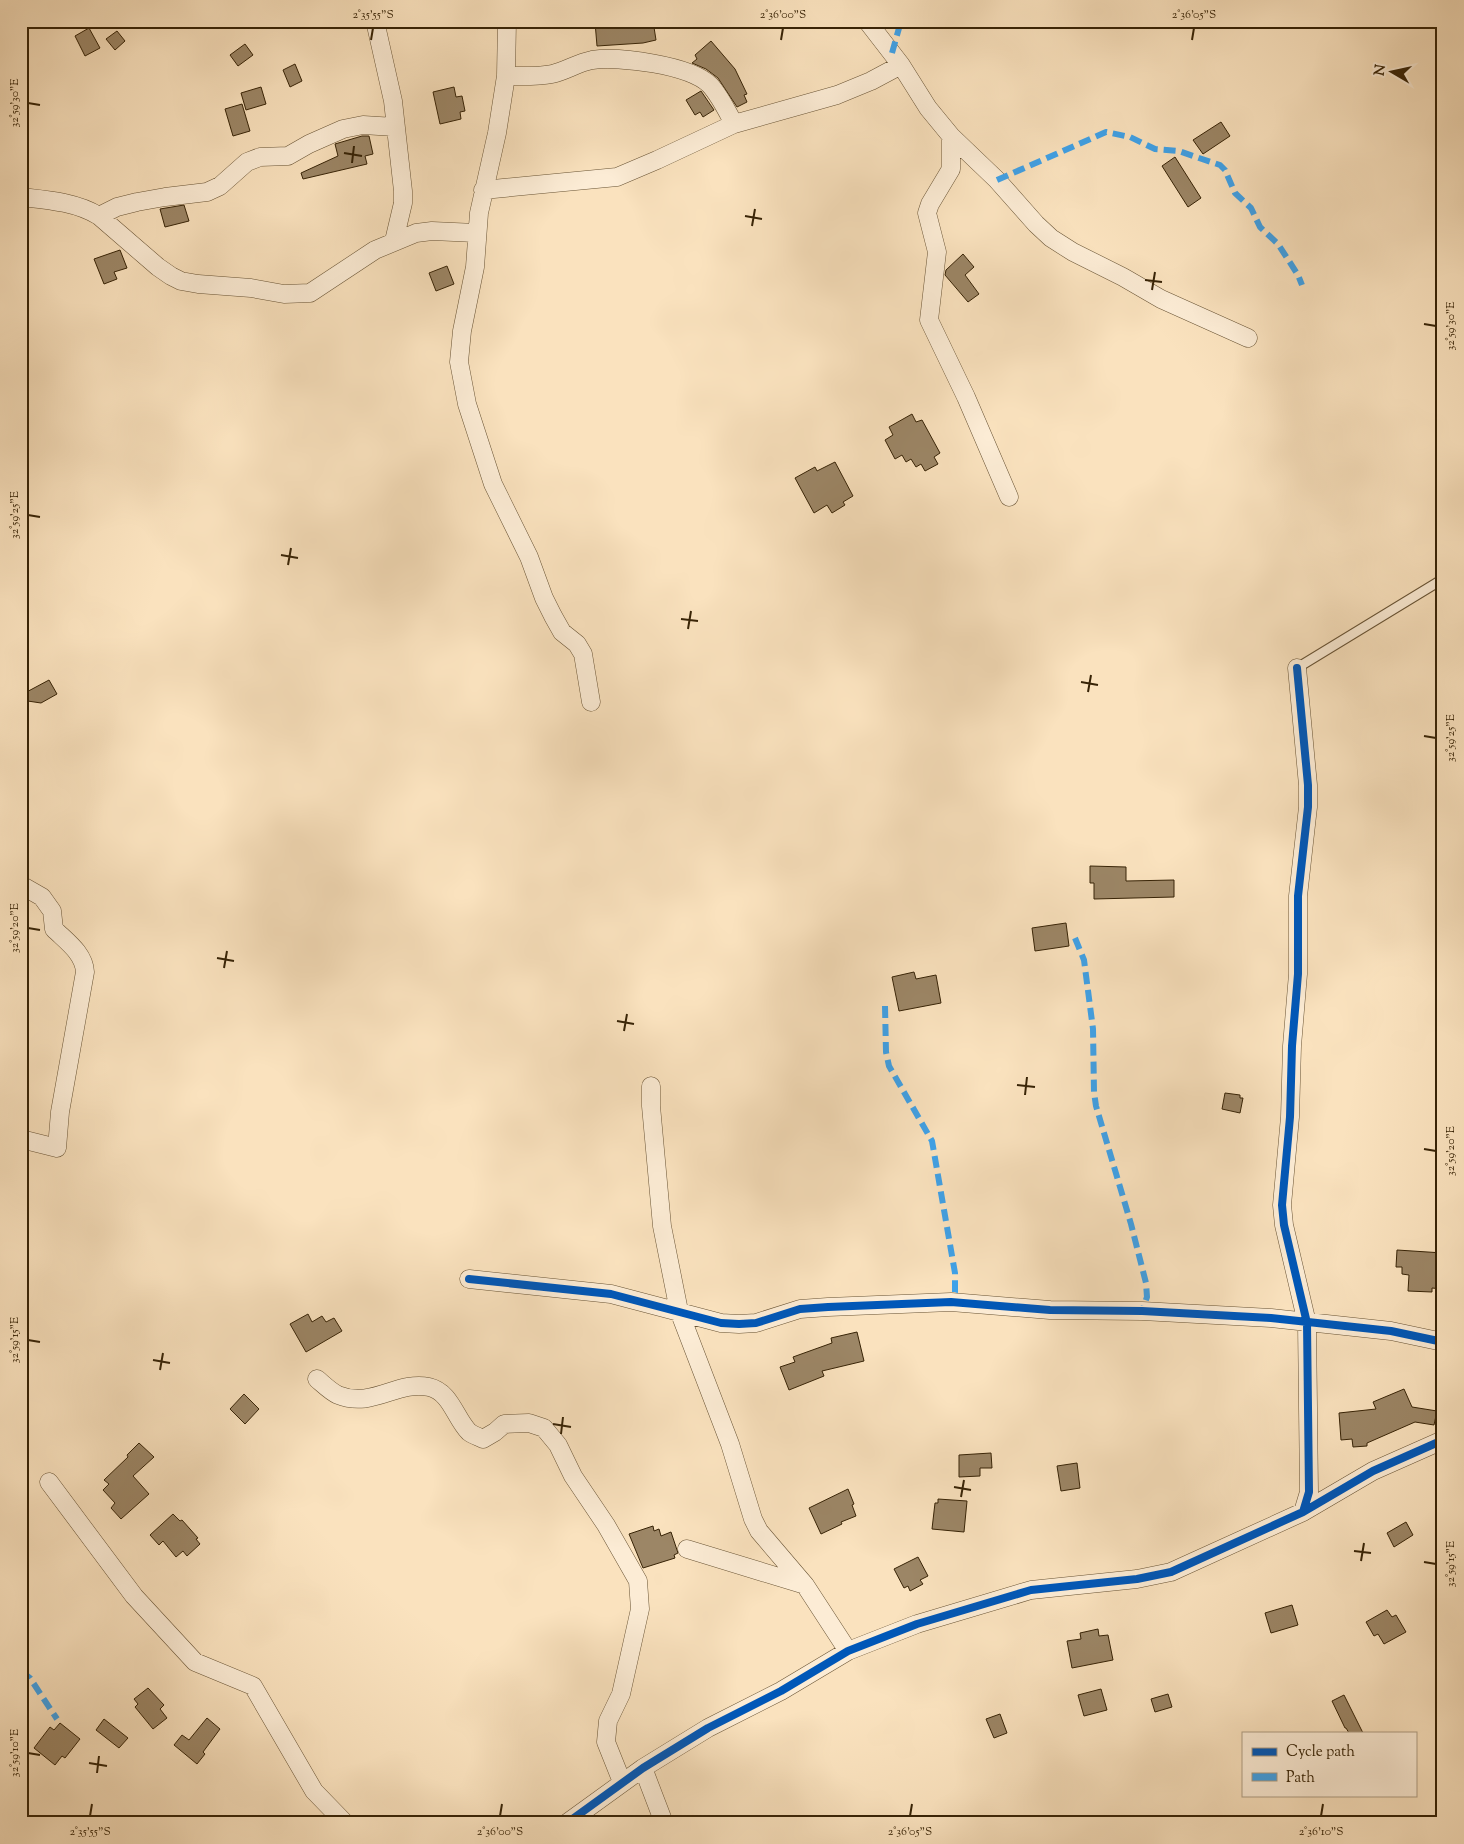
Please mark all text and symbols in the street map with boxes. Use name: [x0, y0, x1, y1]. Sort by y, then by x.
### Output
text: 2°35'55"S: [352, 6, 394, 24]
text: 2°36'00"S: [760, 6, 806, 24]
text: 2°36'05"S: [1172, 6, 1216, 24]
north arrow: [1366, 48, 1416, 98]
text: N: [1370, 63, 1392, 77]
text: 32°59'30"E: [6, 78, 24, 128]
text: 32°59'30"E: [1442, 301, 1460, 351]
text: 32°59'25"E: [6, 490, 24, 539]
text: 32°59'25"E: [1442, 713, 1460, 762]
text: 32°59'20"E: [6, 902, 24, 953]
text: 32°59'20"E: [1442, 1125, 1460, 1176]
text: 32°59'15"E: [6, 1316, 24, 1363]
text: 32°59'15"E: [1442, 1540, 1460, 1587]
text: 32°59'10"E: [6, 1728, 24, 1777]
legend: [1242, 1732, 1416, 1796]
text: Cycle path: [1286, 1742, 1355, 1763]
text: Path: [1286, 1768, 1315, 1789]
text: 2°35'55"S: [69, 1823, 111, 1841]
text: 2°36'00"S: [477, 1823, 523, 1841]
text: 2°36'05"S: [888, 1823, 932, 1841]
text: 2°36'10"S: [1299, 1823, 1343, 1841]

